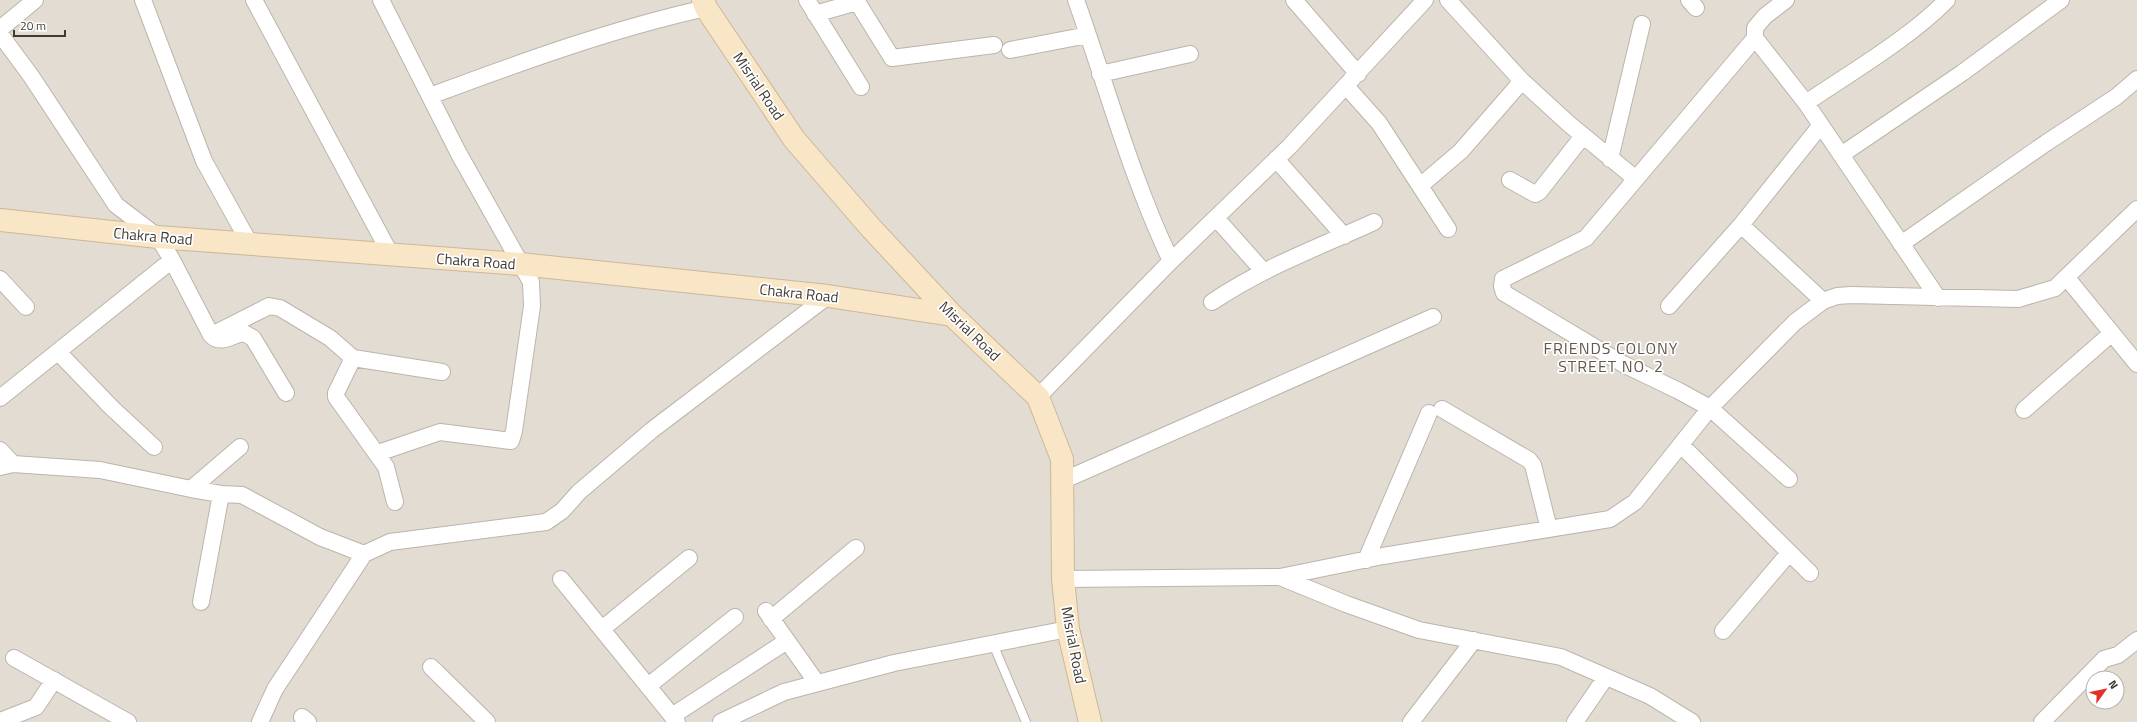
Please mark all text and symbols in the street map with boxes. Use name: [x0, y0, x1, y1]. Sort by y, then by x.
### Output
scale bar: [14, 12, 65, 38]
text: 20 m: [20, 16, 46, 35]
street label: Misrial Road: [728, 47, 790, 125]
street label: Chakra Road: [112, 221, 194, 251]
street label: Chakra Road: [436, 247, 516, 275]
street label: Chakra Road: [758, 277, 840, 309]
street label: Misrial Road: [934, 296, 1006, 366]
district label: FRIENDS COLONY STREET NO. 2: [1544, 336, 1678, 378]
street label: Misrial Road: [1055, 604, 1093, 686]
north arrow: [2085, 670, 2125, 710]
text: N: [2105, 677, 2122, 692]

